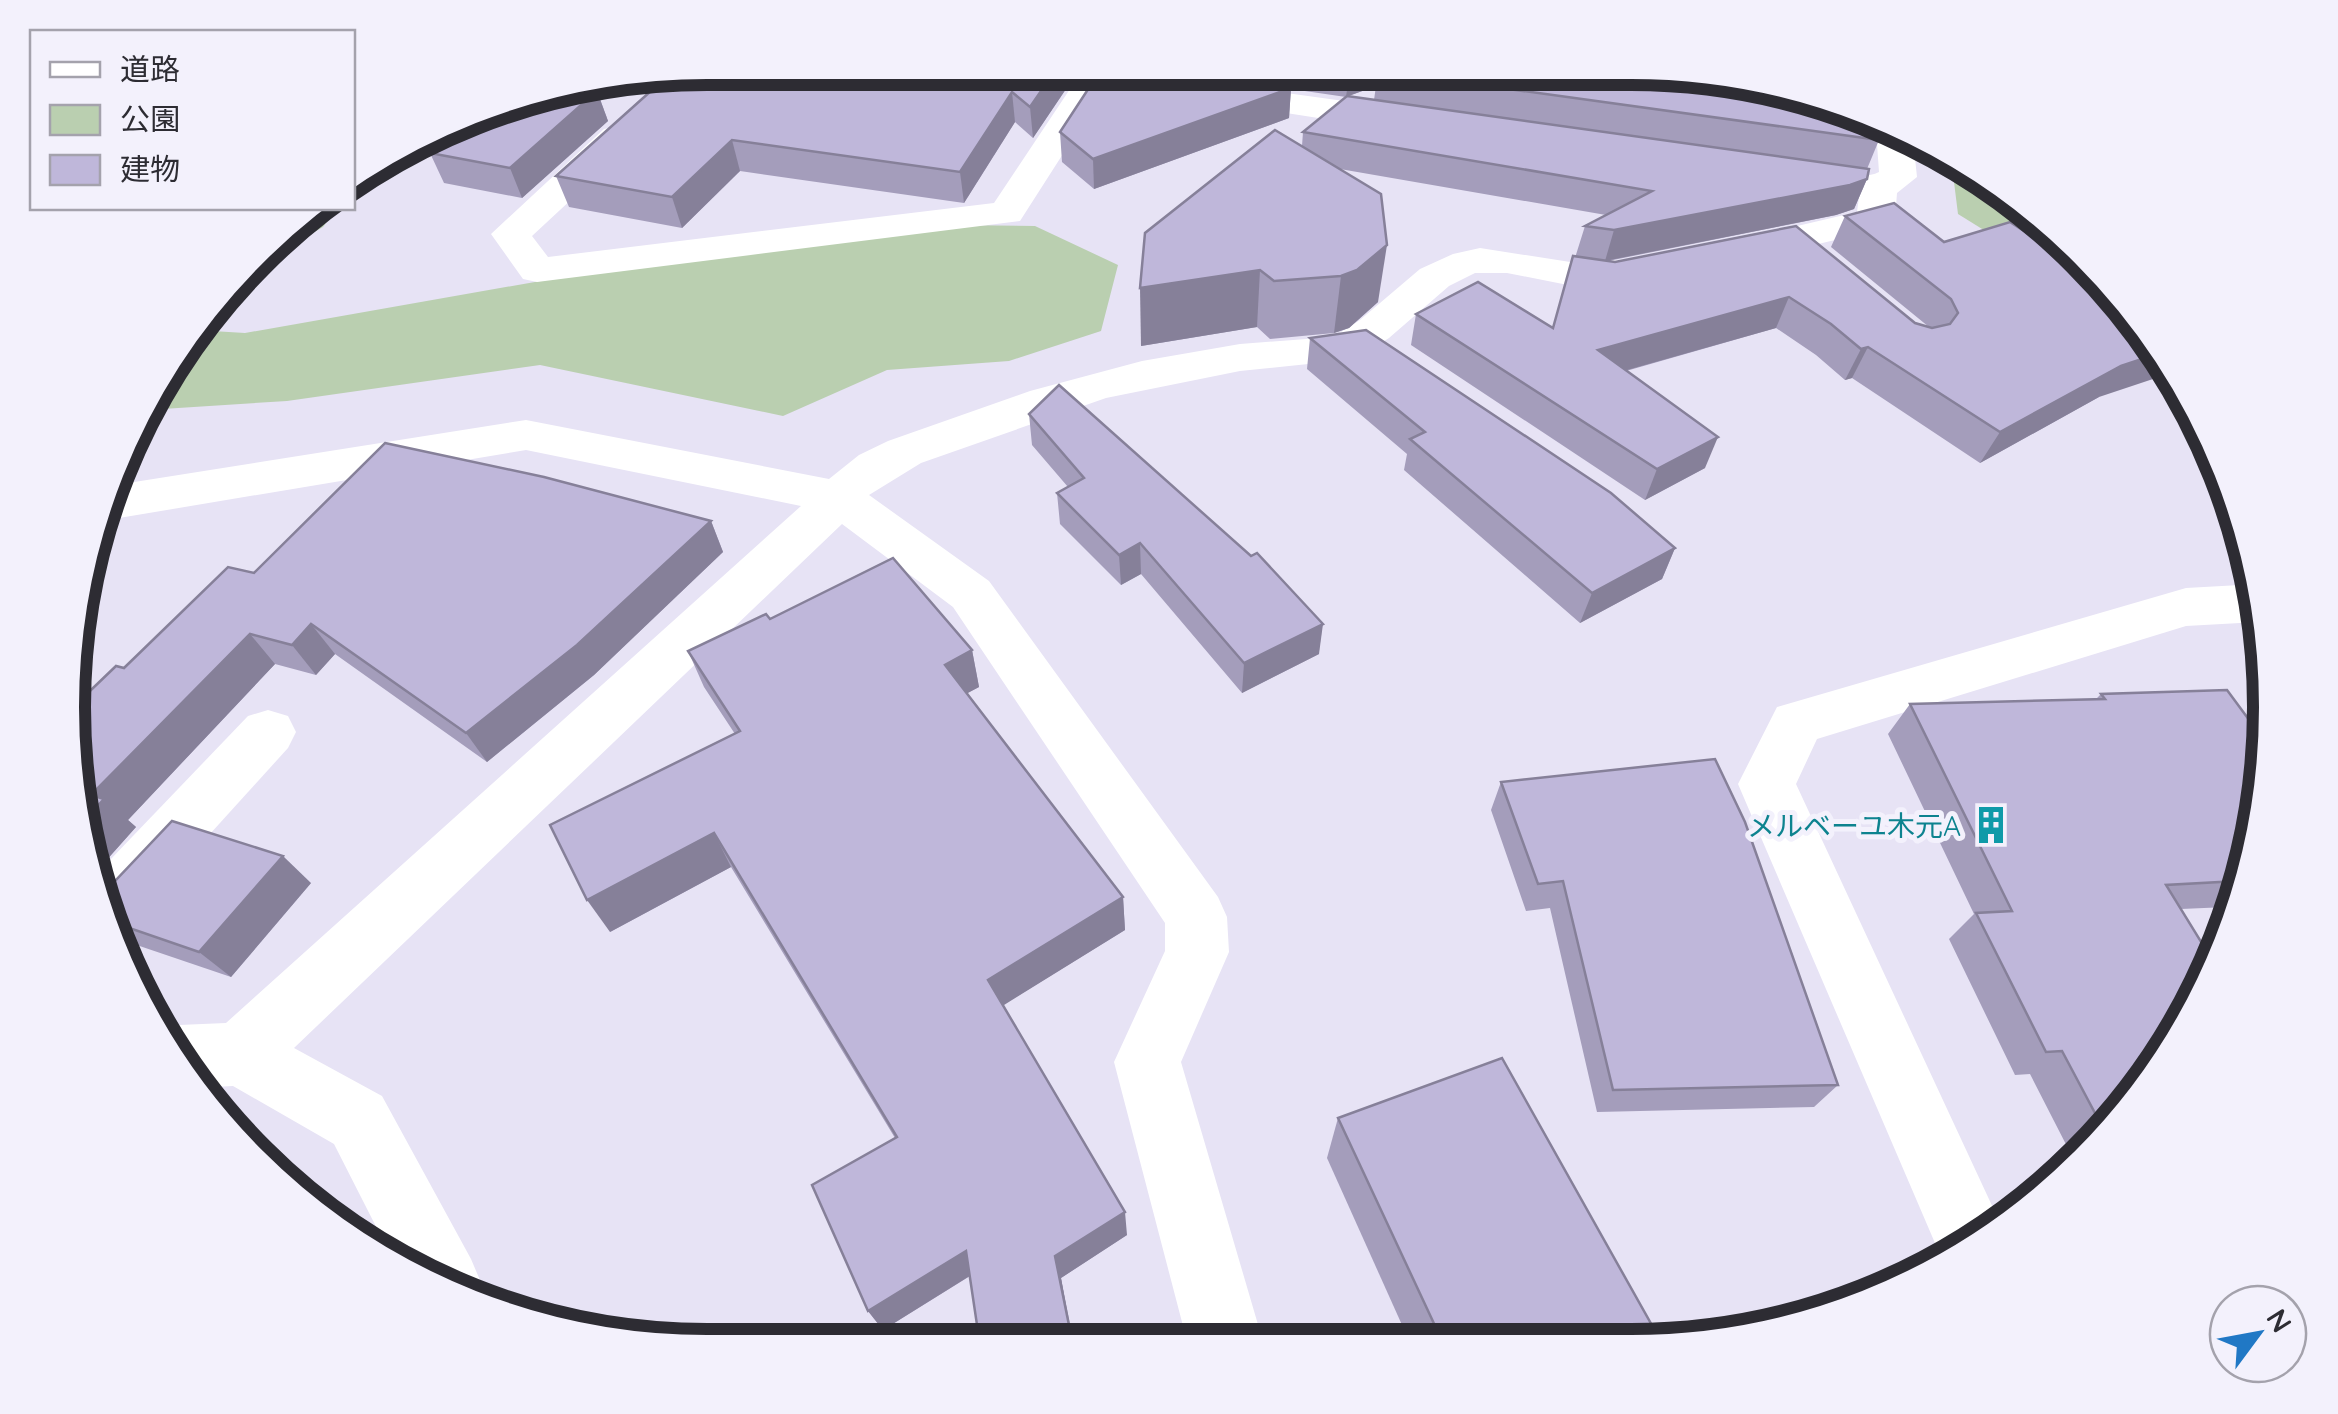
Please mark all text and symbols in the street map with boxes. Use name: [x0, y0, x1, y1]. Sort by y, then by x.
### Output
legend: [30, 30, 355, 210]
text: 道路: [120, 50, 180, 88]
text: 公園: [120, 100, 180, 138]
text: 建物: [120, 150, 180, 188]
building icon: メルベーユ木元A: [1970, 804, 2012, 846]
place label: メルベーユ木元A: [1747, 808, 1961, 843]
north arrow: [2208, 1284, 2308, 1384]
text: N: [2259, 1302, 2300, 1338]

